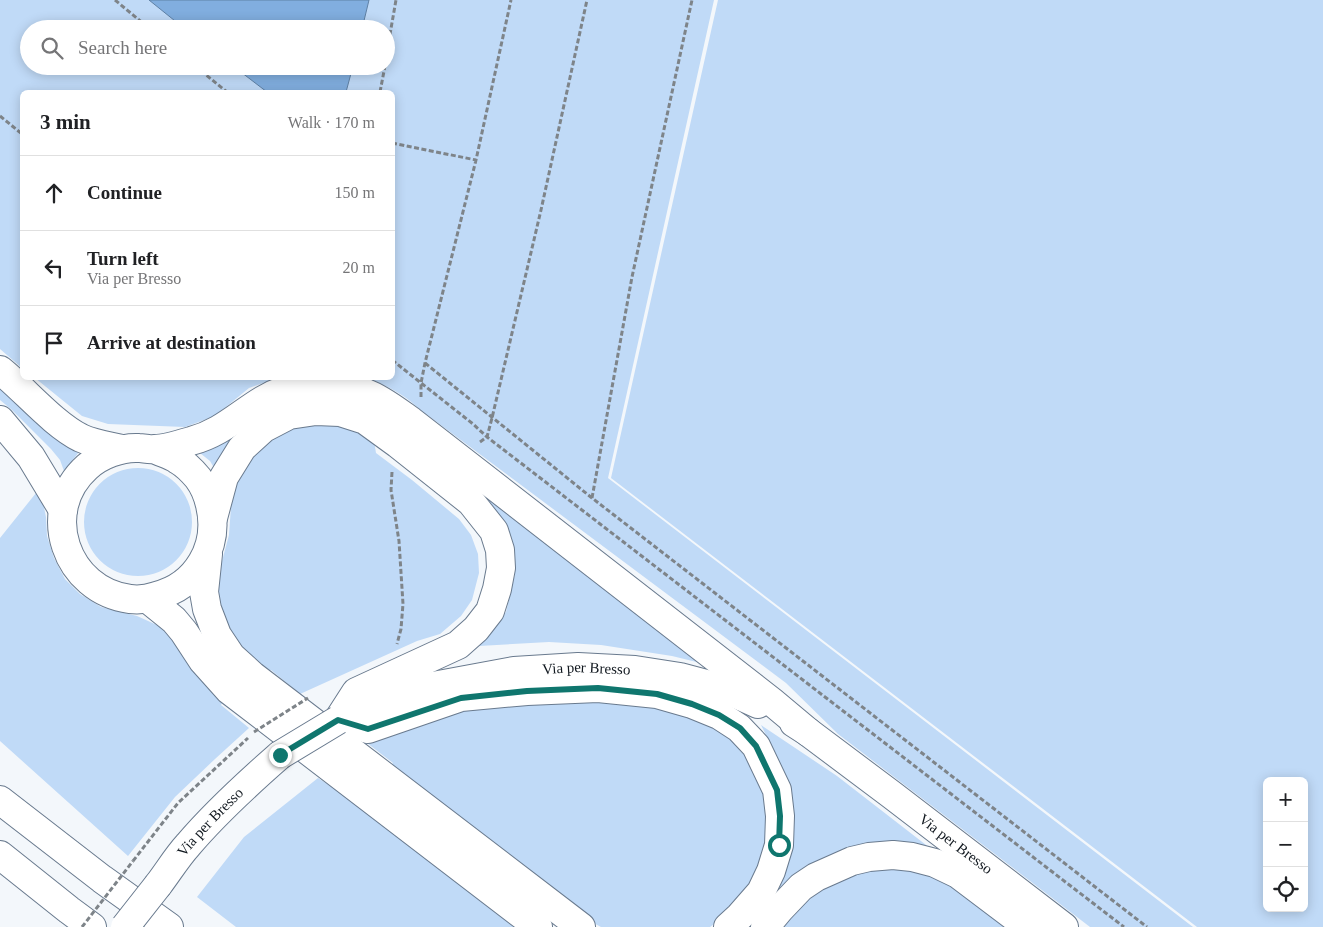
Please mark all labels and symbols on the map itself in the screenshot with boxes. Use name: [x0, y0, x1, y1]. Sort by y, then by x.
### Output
street label: Via per Bresso: [542, 659, 631, 678]
route end: [269, 744, 292, 767]
street label: Via per Bresso: [174, 784, 246, 859]
street label: Via per Bresso: [916, 811, 996, 877]
route start: [768, 834, 791, 857]

